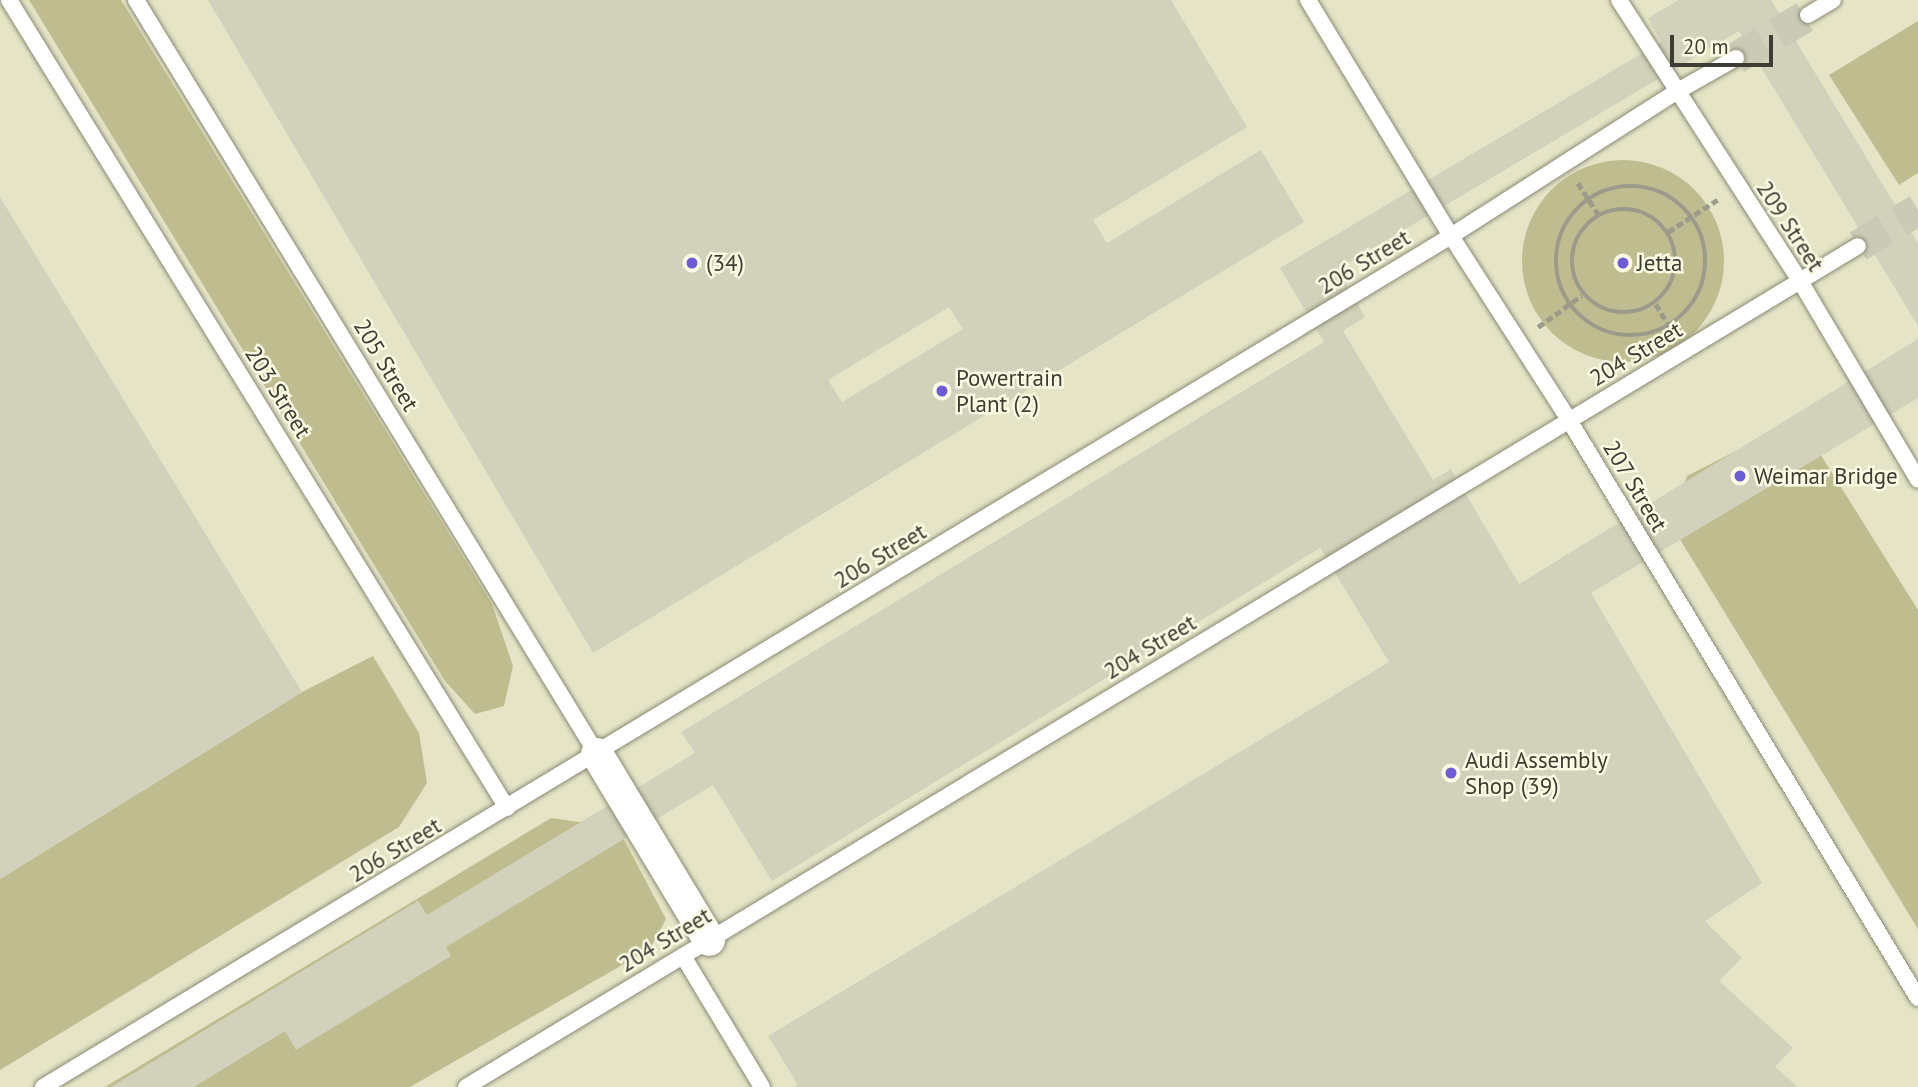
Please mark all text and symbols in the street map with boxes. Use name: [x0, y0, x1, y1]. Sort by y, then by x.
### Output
scale bar: [1673, 21, 1776, 65]
text: 20 m: [1683, 33, 1729, 60]
street label: 209 Street: [1751, 176, 1829, 276]
street label: 206 Street: [1313, 224, 1415, 300]
place label: (34): [706, 249, 744, 277]
place label: Jetta: [1637, 249, 1682, 277]
marker: (34): [684, 255, 700, 271]
marker: Jetta: [1615, 255, 1631, 271]
street label: 205 Street: [348, 314, 424, 416]
street label: 204 Street: [1585, 316, 1687, 392]
street label: 203 Street: [239, 341, 317, 443]
place label: Powertrain Plant (2): [956, 364, 1063, 418]
marker: Powertrain Plant (2): [934, 383, 950, 399]
street label: 207 Street: [1597, 435, 1673, 537]
place label: Weimar Bridge: [1754, 462, 1898, 490]
marker: Weimar Bridge: [1732, 468, 1748, 484]
street label: 206 Street: [829, 518, 931, 594]
street label: 204 Street: [1099, 609, 1201, 685]
place label: Audi Assembly Shop (39): [1465, 746, 1609, 800]
marker: Audi Assembly Shop (39): [1443, 765, 1459, 781]
street label: 206 Street: [344, 812, 446, 888]
street label: 204 Street: [614, 902, 716, 978]

